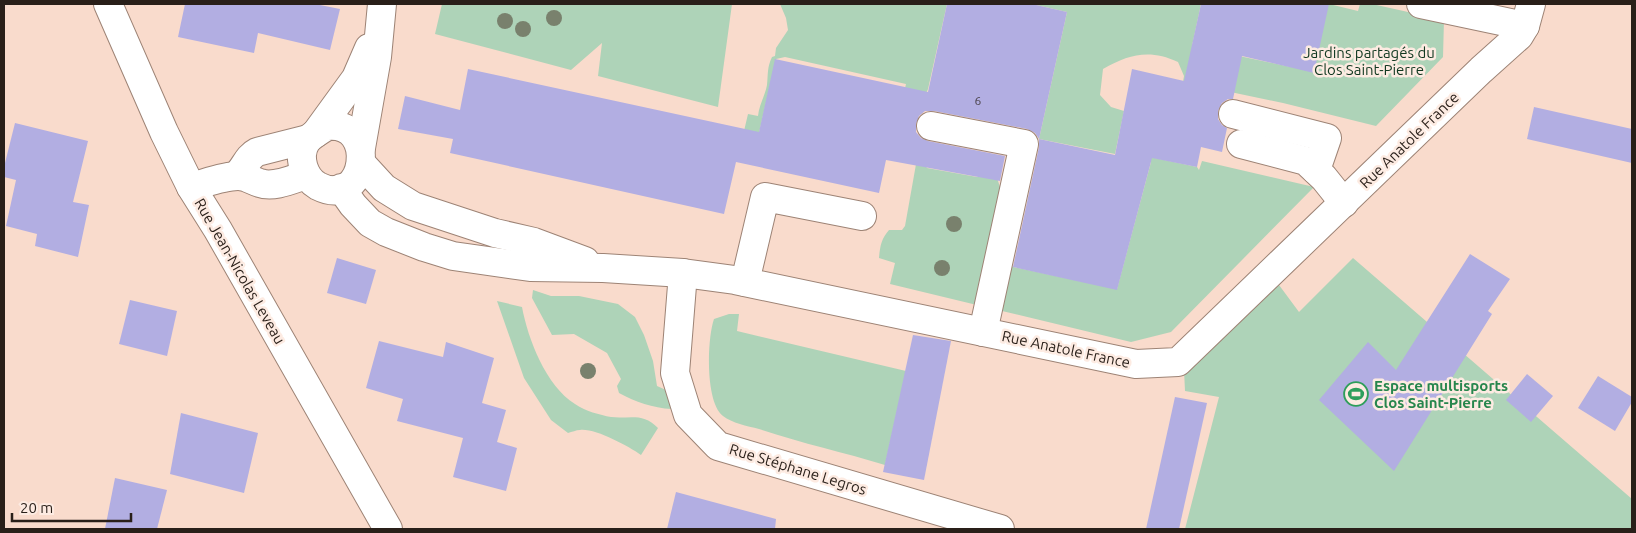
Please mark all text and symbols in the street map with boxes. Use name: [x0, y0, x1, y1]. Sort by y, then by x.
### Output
park label: Jardins partagés du Clos Saint-Pierre: [1303, 44, 1435, 78]
street label: Rue Anatole France: [1356, 88, 1462, 192]
house number: 6: [975, 94, 982, 107]
street label: Rue Jean-Nicolas Leveau: [191, 195, 289, 347]
street label: Rue Anatole France: [1000, 327, 1132, 371]
place label: Espace multisports Clos Saint-Pierre: [1374, 377, 1508, 411]
sports icon: Espace multisports Clos Saint-Pierre: [1343, 381, 1369, 407]
street label: Rue Stéphane Legros: [727, 440, 869, 498]
scale bar: [12, 490, 131, 522]
text: 20 m: [20, 499, 53, 516]

